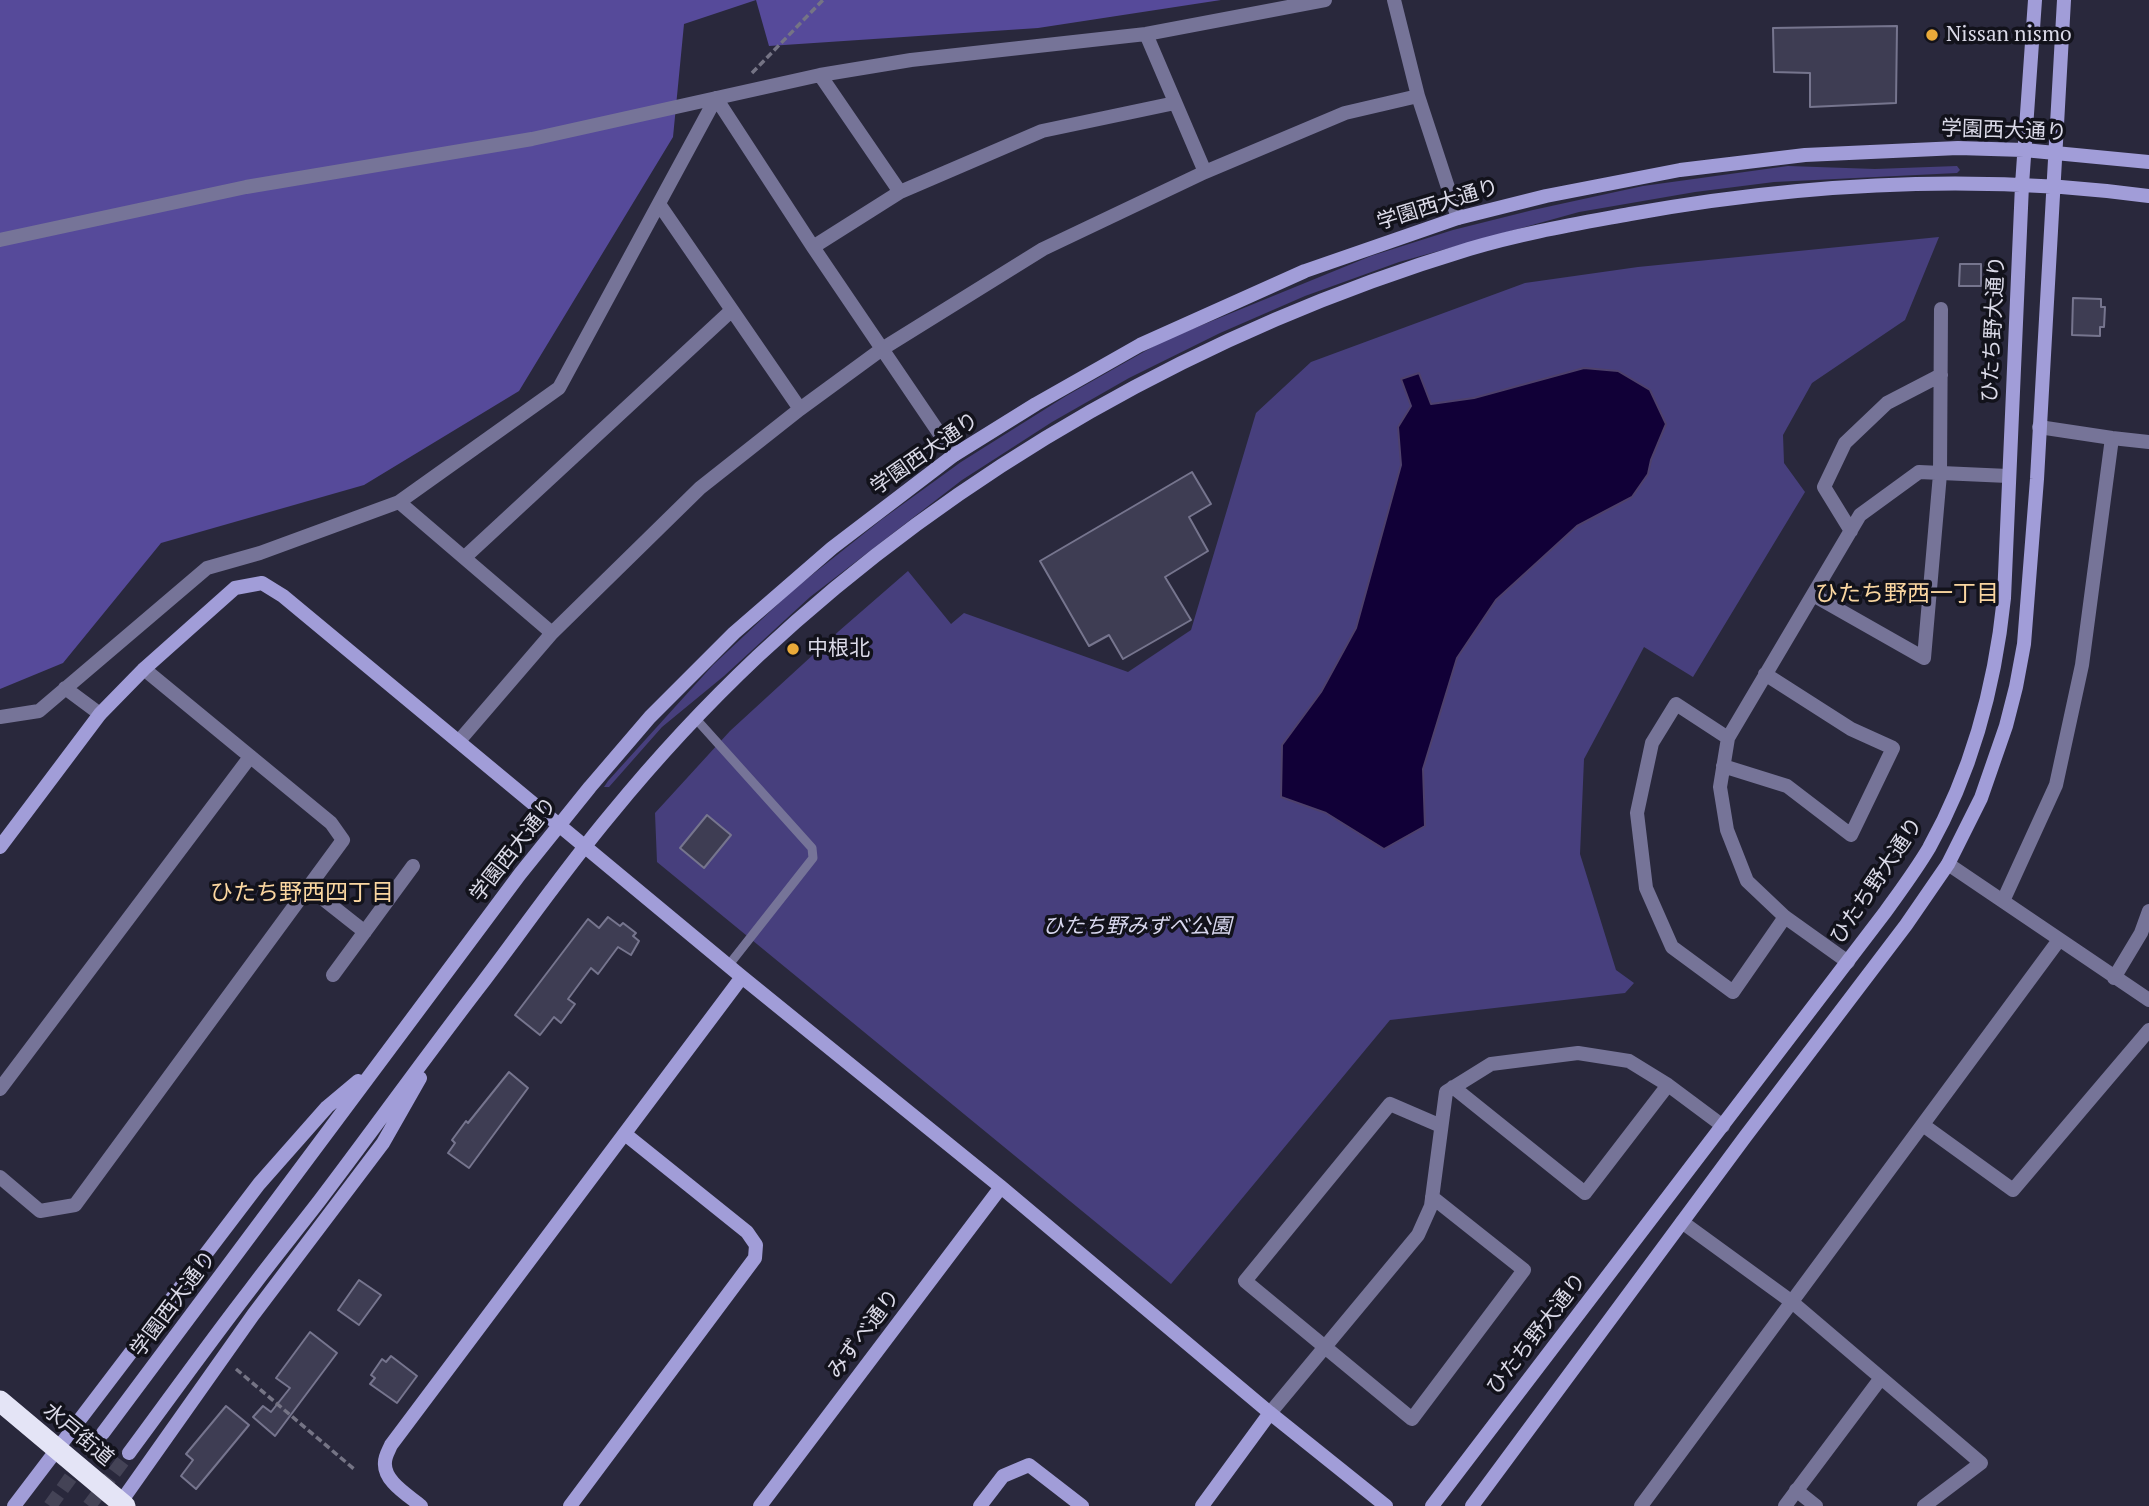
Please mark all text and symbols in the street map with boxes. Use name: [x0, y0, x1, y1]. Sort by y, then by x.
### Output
place label: Nissan nismo: [1946, 22, 2072, 48]
marker: Nissan nismo: [1924, 27, 1940, 43]
street label: 学園西大通り: [1941, 116, 2067, 146]
street label: 学園西大通り: [1374, 175, 1502, 235]
street label: ひたち野大通り: [1978, 255, 2010, 403]
street label: 学園西大通り: [866, 408, 984, 500]
district label: ひたち野西一丁目: [1815, 580, 1999, 608]
place label: 中根北: [807, 636, 870, 662]
marker: 中根北: [785, 641, 801, 657]
street label: 学園西大通り: [465, 793, 563, 907]
street label: ひたち野大通り: [1825, 813, 1929, 949]
district label: ひたち野西四丁目: [210, 879, 394, 907]
park label: ひたち野みずべ公園: [1043, 914, 1231, 940]
street label: 学園西大通り: [126, 1246, 222, 1362]
street label: ひたち野大通り: [1482, 1268, 1592, 1400]
street label: みずべ通り: [822, 1284, 906, 1384]
street label: 水戸街道: [38, 1398, 118, 1472]

